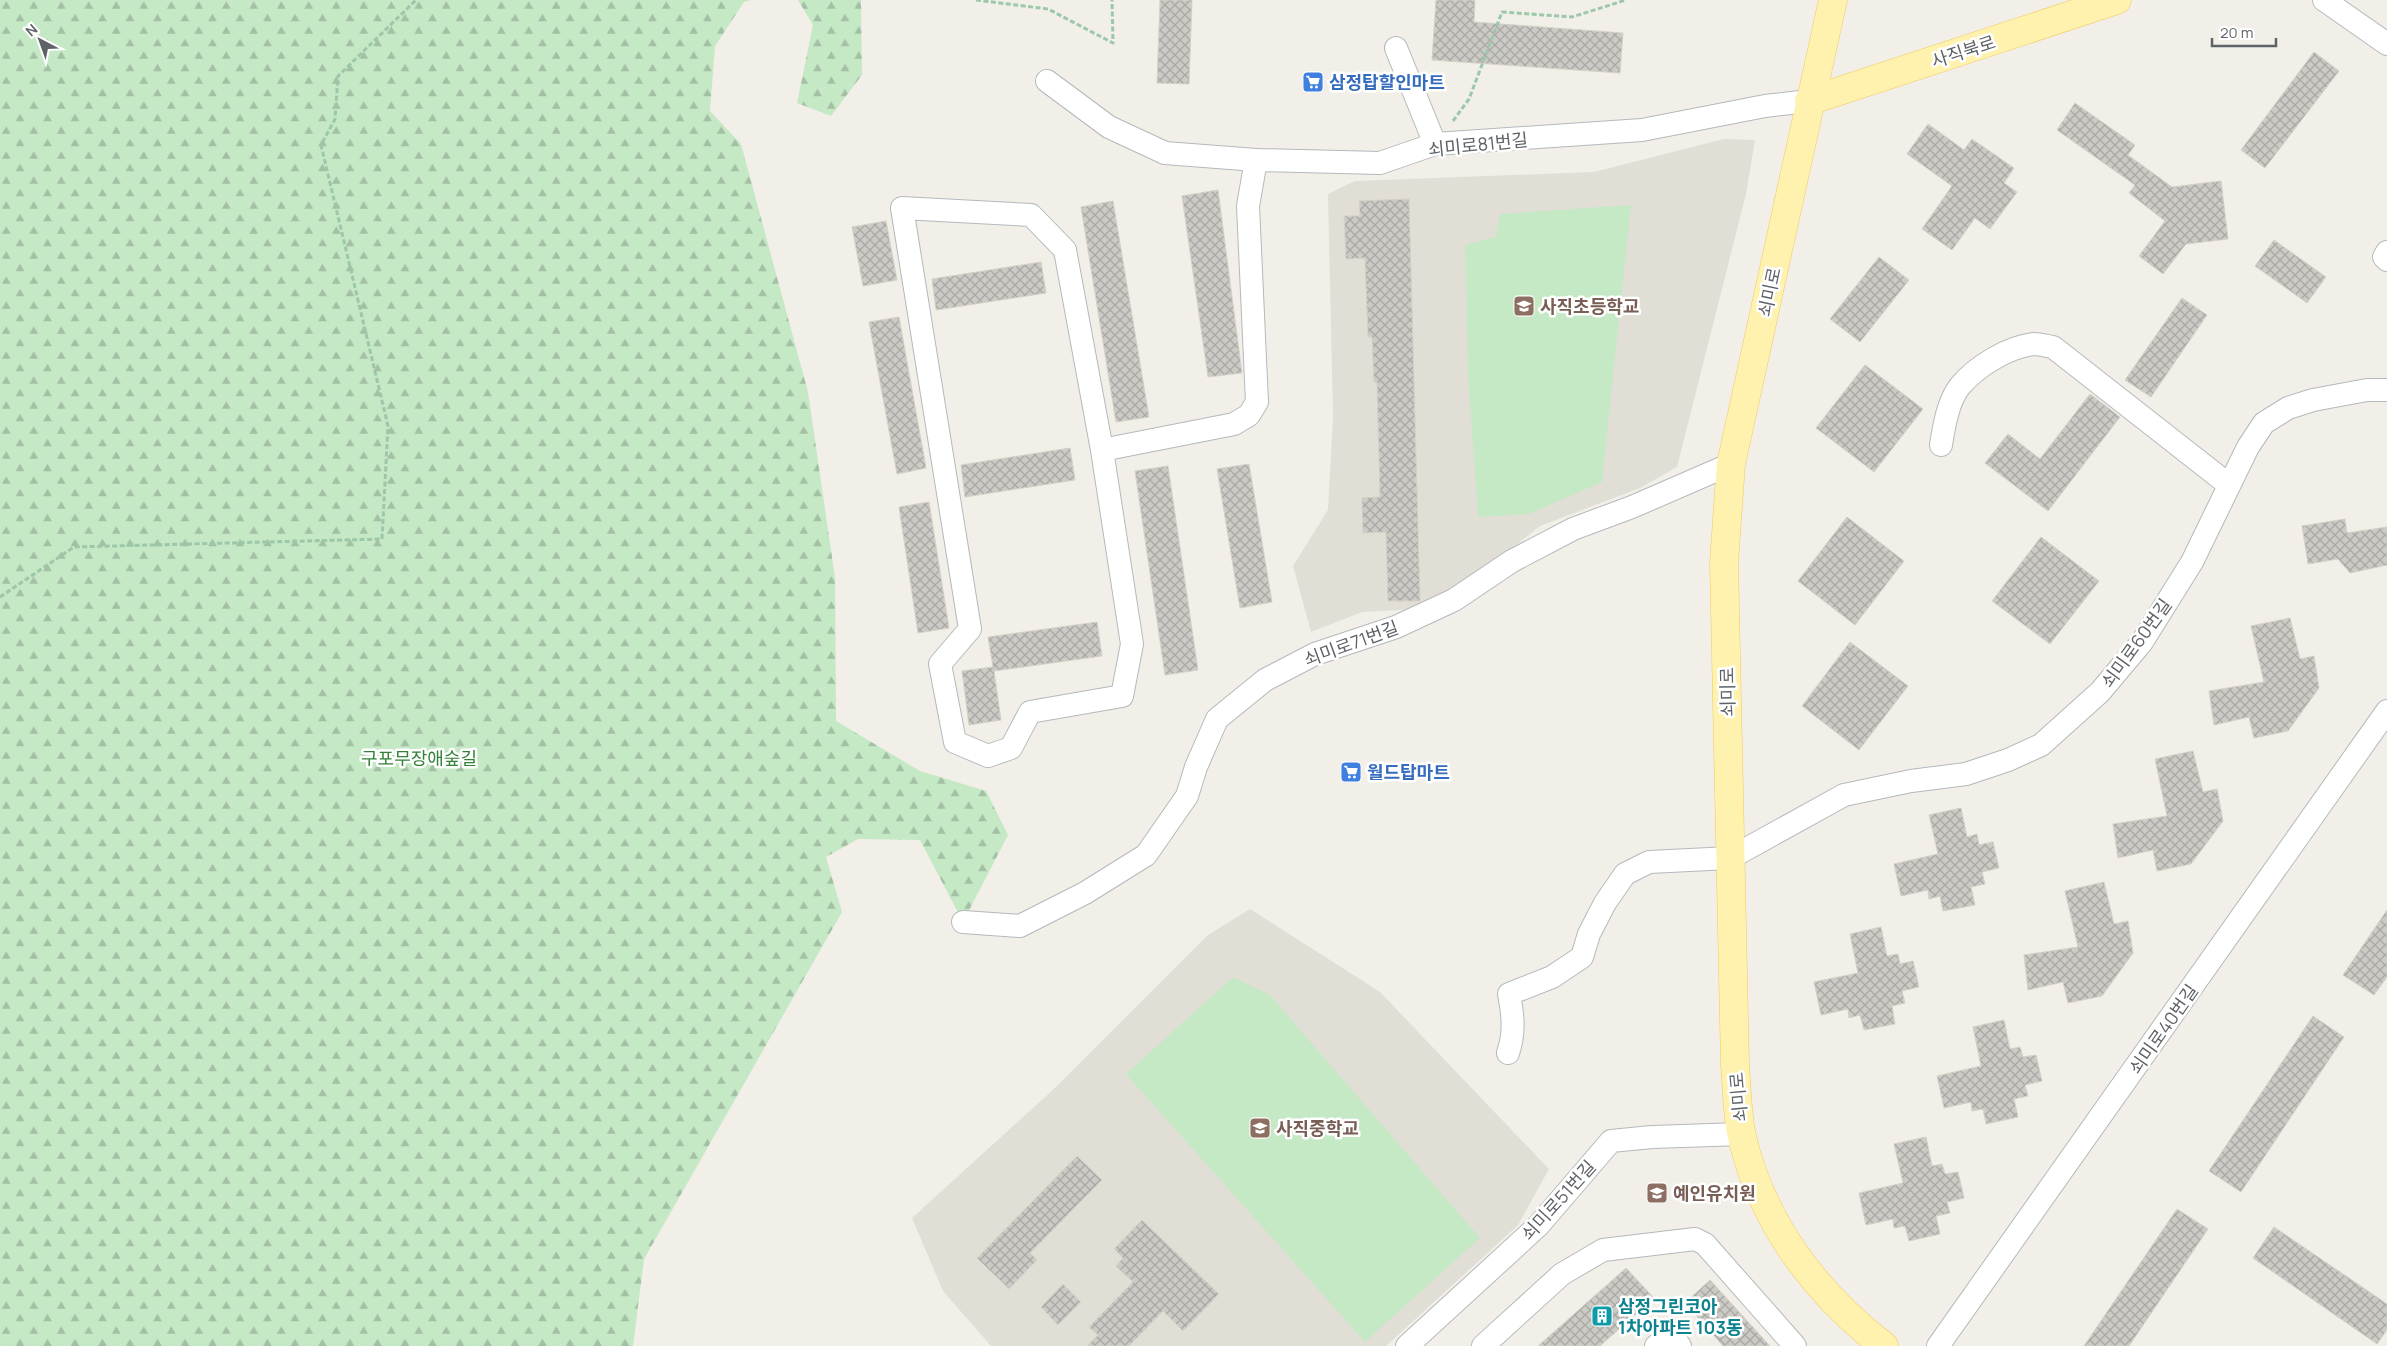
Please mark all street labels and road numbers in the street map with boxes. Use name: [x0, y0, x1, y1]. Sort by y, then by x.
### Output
street label: 사직북로: [1928, 29, 1998, 73]
street label: 쇠미로81번길: [1427, 127, 1529, 161]
street label: 쇠미로: [1752, 265, 1786, 319]
street label: 쇠미로60번길: [2095, 593, 2177, 693]
street label: 쇠미로71번길: [1300, 615, 1402, 671]
street label: 쇠미로: [1715, 667, 1739, 717]
street label: 쇠미로40번길: [2123, 979, 2203, 1079]
street label: 쇠미로: [1724, 1071, 1752, 1123]
street label: 쇠미로51번길: [1516, 1155, 1600, 1245]

